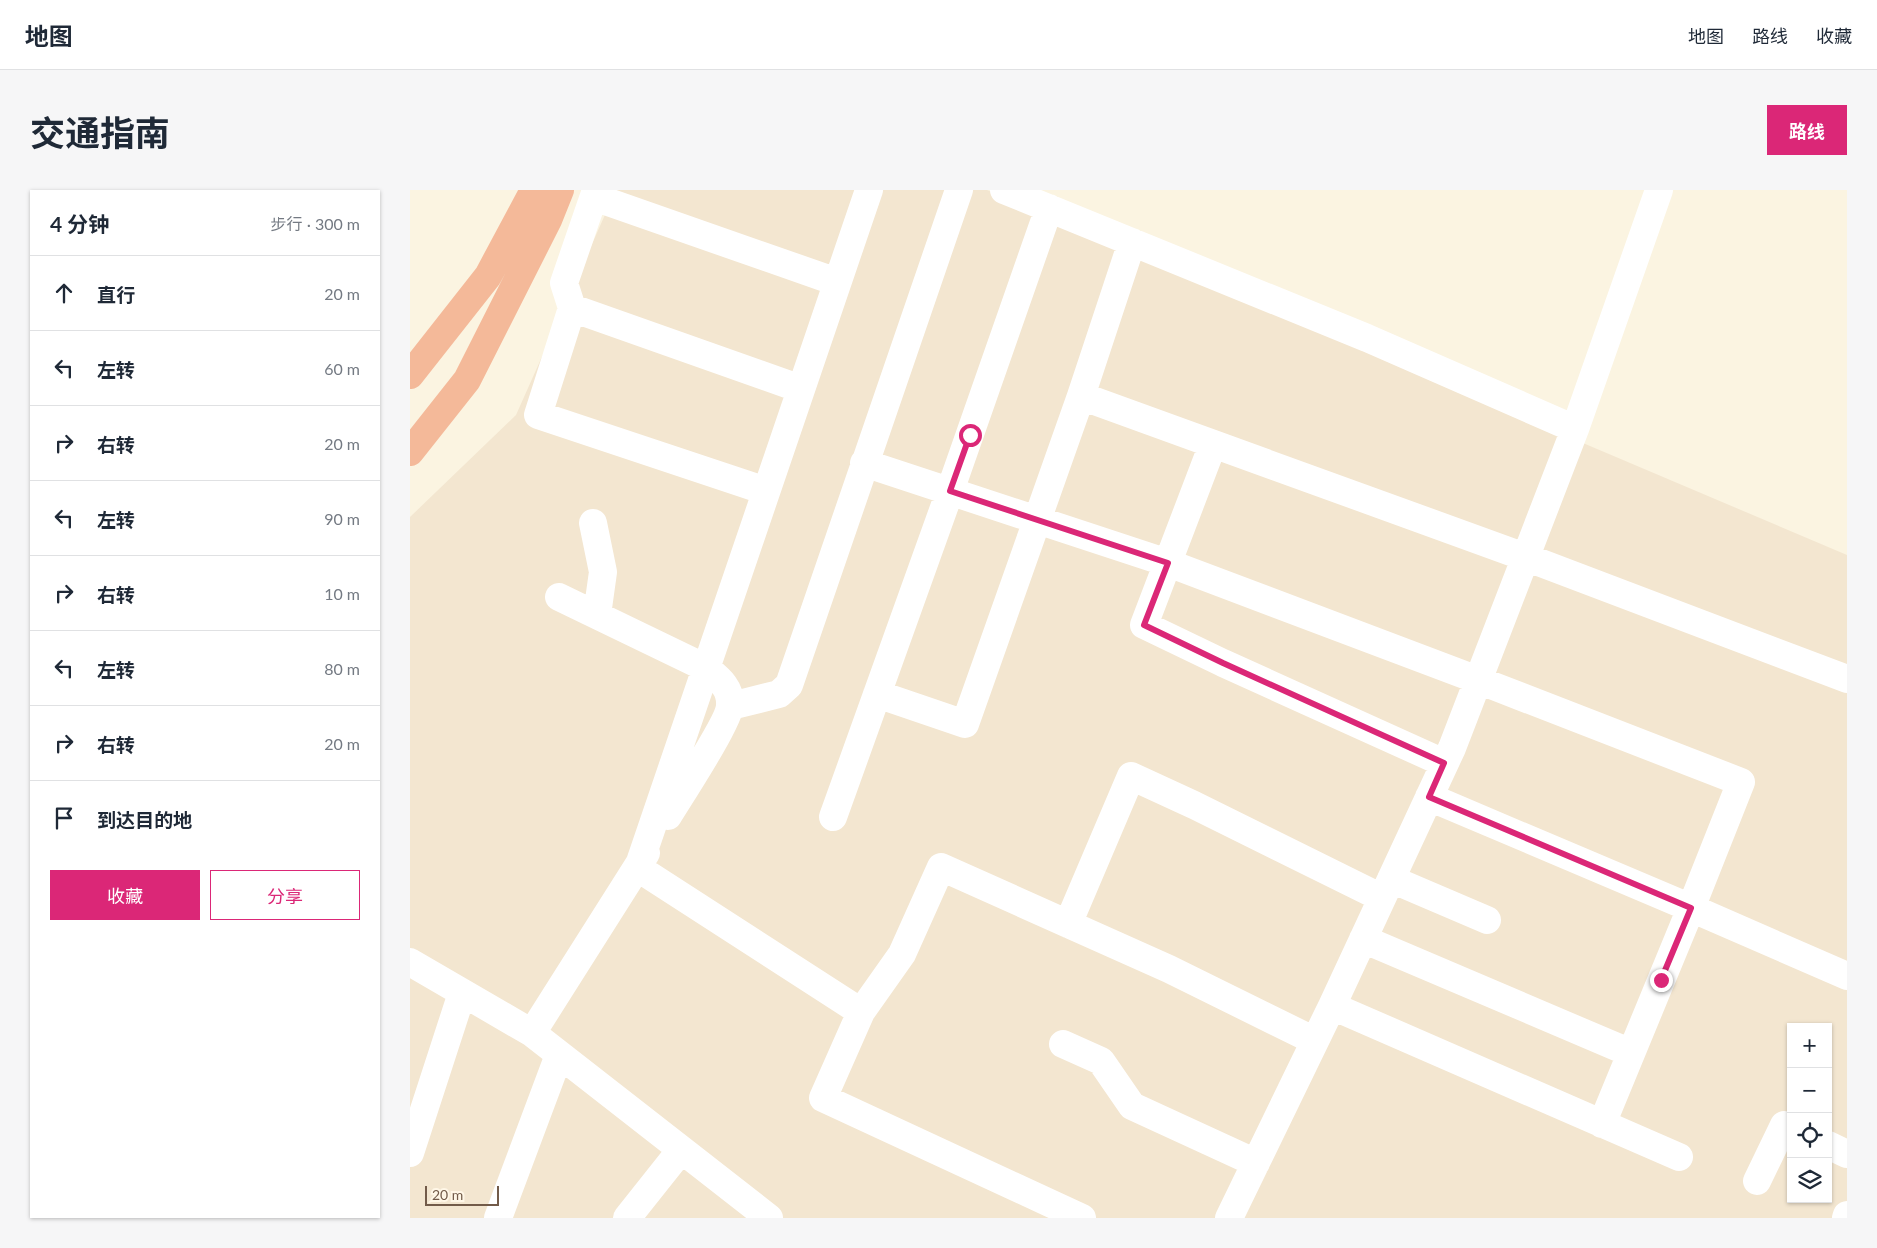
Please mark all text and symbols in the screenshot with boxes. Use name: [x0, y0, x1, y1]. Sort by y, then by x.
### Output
text: 地图: [25, 21, 73, 50]
text: 地图: [1688, 25, 1724, 47]
text: 路线: [1752, 25, 1788, 47]
text: 收藏: [1816, 25, 1852, 47]
button: 路线: [1767, 105, 1847, 155]
text: 交通指南: [30, 111, 170, 153]
text: 4 分钟: [50, 211, 109, 236]
text: 步行 · 300 m: [271, 214, 360, 233]
icon: ahead: [50, 279, 78, 307]
text: 直行: [97, 283, 135, 306]
text: 20 m: [324, 284, 360, 303]
icon: left: [50, 354, 78, 382]
text: 左转: [97, 358, 135, 381]
text: 60 m: [324, 359, 360, 378]
route start: [959, 424, 982, 447]
icon: right: [50, 429, 78, 457]
text: 右转: [97, 433, 135, 456]
text: 20 m: [324, 434, 360, 453]
icon: left: [50, 504, 78, 532]
text: 左转: [97, 508, 135, 531]
text: 90 m: [324, 509, 360, 528]
icon: right: [50, 579, 78, 607]
text: 右转: [97, 583, 135, 606]
text: 10 m: [324, 584, 360, 603]
icon: left: [50, 654, 78, 682]
text: 左转: [97, 658, 135, 681]
text: 80 m: [324, 659, 360, 678]
icon: right: [50, 729, 78, 757]
text: 右转: [97, 733, 135, 756]
text: 20 m: [324, 734, 360, 753]
icon: arrive: [50, 804, 78, 832]
text: 到达目的地: [97, 808, 192, 831]
button: 收藏: [50, 870, 200, 920]
button: 分享: [210, 870, 360, 920]
route end: [1650, 969, 1673, 992]
map controls: [1787, 1023, 1832, 1203]
button: +: [1787, 1023, 1832, 1068]
button: −: [1787, 1068, 1832, 1113]
button: locate: [1787, 1113, 1832, 1158]
button: layers: [1787, 1158, 1832, 1203]
scale bar: [425, 1183, 499, 1206]
text: 20 m: [432, 1186, 463, 1203]

